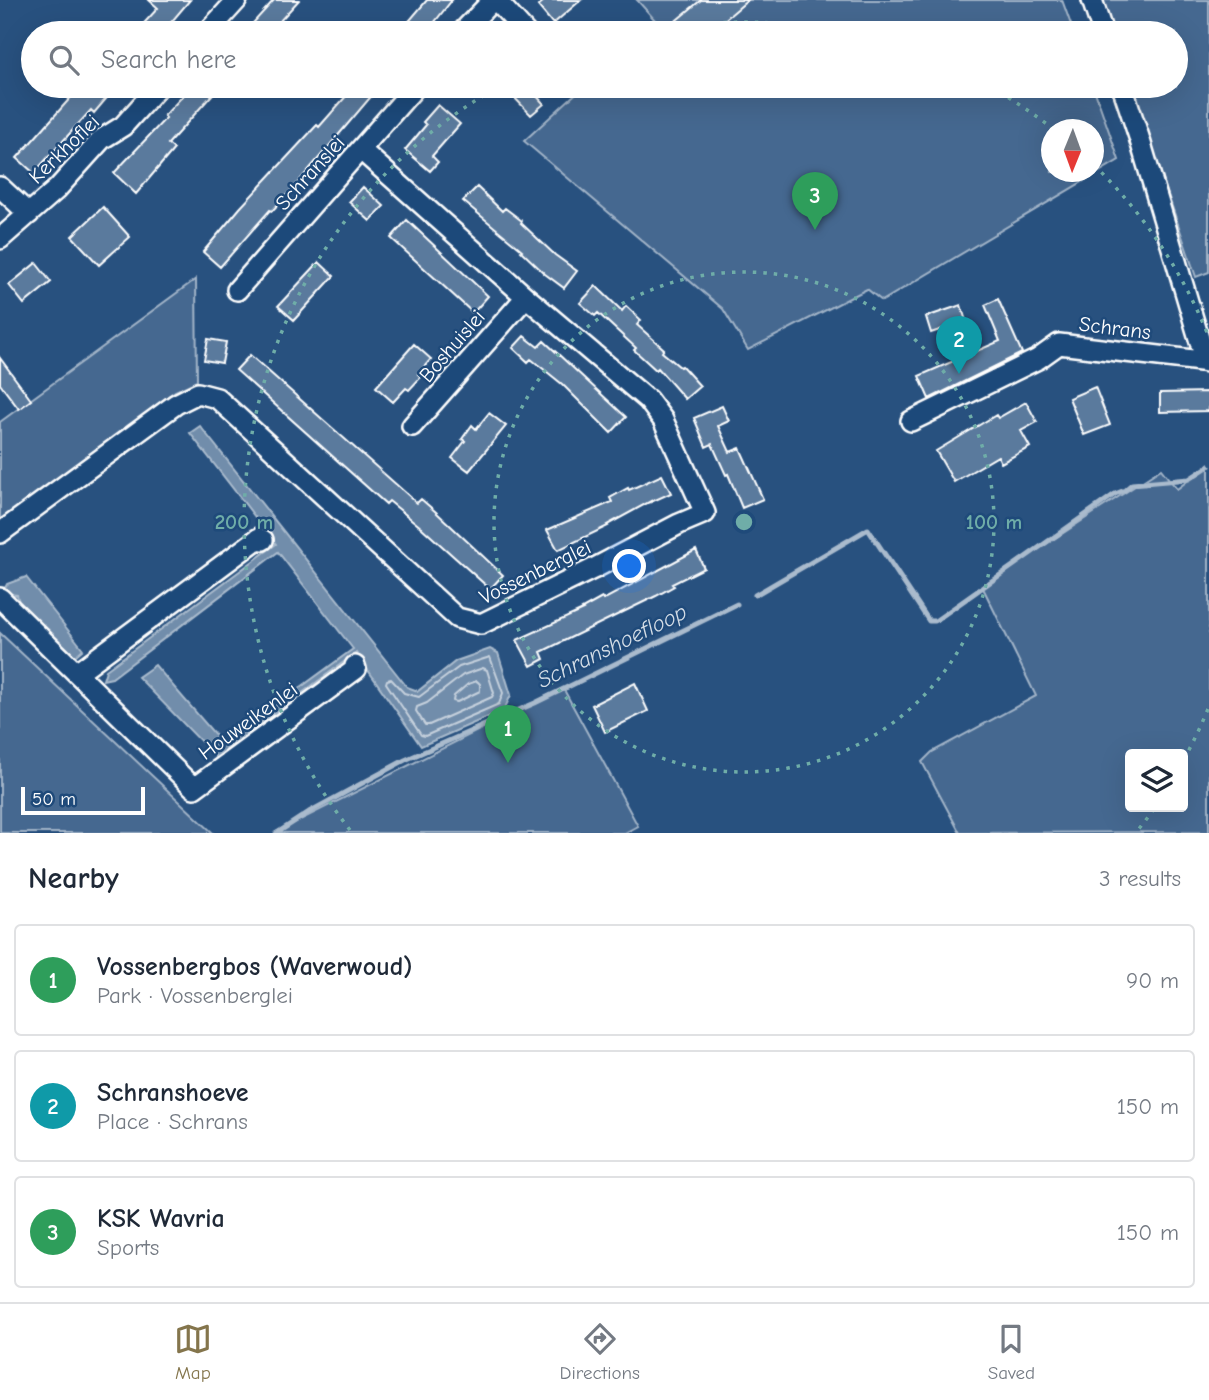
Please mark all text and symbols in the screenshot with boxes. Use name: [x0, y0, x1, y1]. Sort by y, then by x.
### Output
search box: [21, 21, 1188, 98]
icon: search: [45, 41, 83, 79]
text: Search here: [101, 45, 236, 75]
street label: Kerkhoflei: [24, 110, 104, 188]
north arrow: [1041, 119, 1104, 182]
street label: Schranslei: [270, 131, 350, 215]
pin: 3: [792, 172, 838, 230]
street label: Boshuislei: [414, 305, 490, 387]
street label: Schrans: [1078, 312, 1152, 344]
pin: 2: [936, 316, 982, 374]
text: 200 m: [215, 510, 273, 534]
centre of rings: [732, 510, 756, 534]
text: 100 m: [966, 510, 1022, 534]
street label: Vossenberglei: [475, 535, 595, 609]
your location: [612, 549, 646, 583]
water label: Schranshoefloop: [533, 598, 691, 694]
street label: Houweikenlei: [194, 677, 302, 765]
pin: 1: [485, 705, 531, 763]
map controls: [1125, 749, 1188, 812]
button: layers: [1125, 749, 1188, 812]
scale bar: [21, 784, 145, 816]
text: 50 m: [32, 788, 76, 810]
text: Nearby: [28, 861, 119, 896]
text: 3 results: [1099, 865, 1181, 892]
text: Vossenbergbos (Waverwoud): [97, 952, 413, 982]
text: 1: [48, 967, 58, 994]
text: 90 m: [1126, 967, 1179, 994]
text: Park · Vossenberglei: [97, 982, 293, 1009]
text: Schranshoeve: [97, 1078, 249, 1108]
text: 2: [47, 1093, 59, 1120]
text: 150 m: [1117, 1093, 1179, 1120]
text: Place · Schrans: [97, 1108, 248, 1135]
text: KSK Wavria: [97, 1204, 225, 1234]
text: 3: [47, 1219, 59, 1246]
text: 150 m: [1117, 1219, 1179, 1246]
text: Sports: [97, 1234, 159, 1261]
tab: Map: [174, 1320, 212, 1384]
tab: Directions: [560, 1320, 640, 1384]
tab: Saved: [988, 1320, 1035, 1384]

